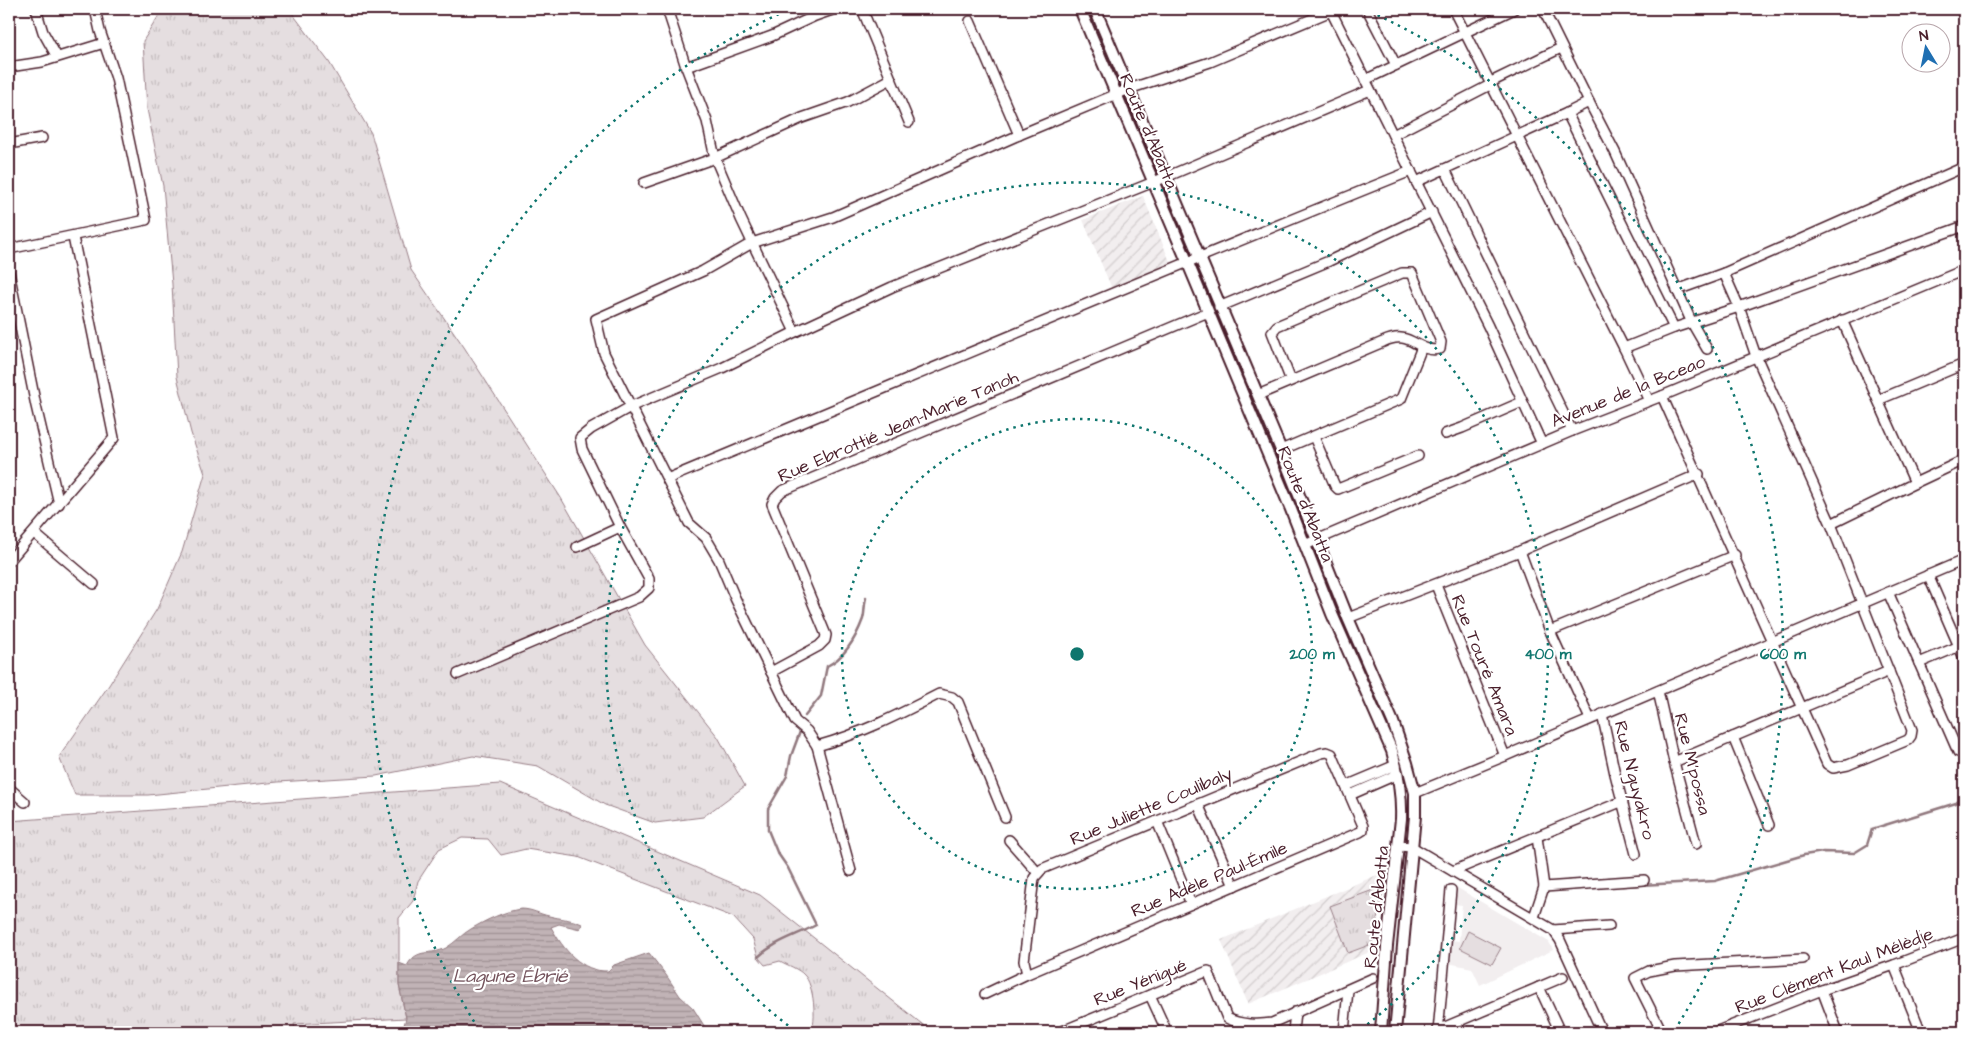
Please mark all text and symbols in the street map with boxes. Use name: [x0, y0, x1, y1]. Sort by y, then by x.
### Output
north arrow: [1900, 22, 1950, 72]
text: N: [1918, 26, 1930, 47]
street label: Route d'Abatta: [1113, 70, 1184, 193]
street label: Avenue de la Bceao: [1547, 349, 1709, 434]
street label: Rue Ebrottié Jean-Marie Tanoh: [774, 364, 1022, 489]
street label: Route d'Abatta: [1271, 442, 1340, 566]
street label: Rue Touré Amara: [1445, 591, 1524, 739]
text: 200 m: [1288, 644, 1335, 665]
text: 400 m: [1525, 644, 1572, 665]
text: 600 m: [1760, 644, 1806, 665]
centre of rings: [1068, 645, 1086, 663]
street label: Rue M'possa: [1668, 711, 1717, 818]
street label: Rue N'guyakro: [1607, 718, 1661, 842]
street label: Rue Juliette Coulibaly: [1066, 761, 1237, 853]
street label: Rue Adèle Paul-Émile: [1127, 835, 1291, 924]
street label: Route d'Abatta: [1358, 845, 1395, 970]
street label: Rue Clément Kaul Mélèdje: [1732, 921, 1937, 1020]
street label: Rue Yénigué: [1090, 952, 1191, 1013]
water label: Lagune Ébrié: [452, 963, 569, 990]

